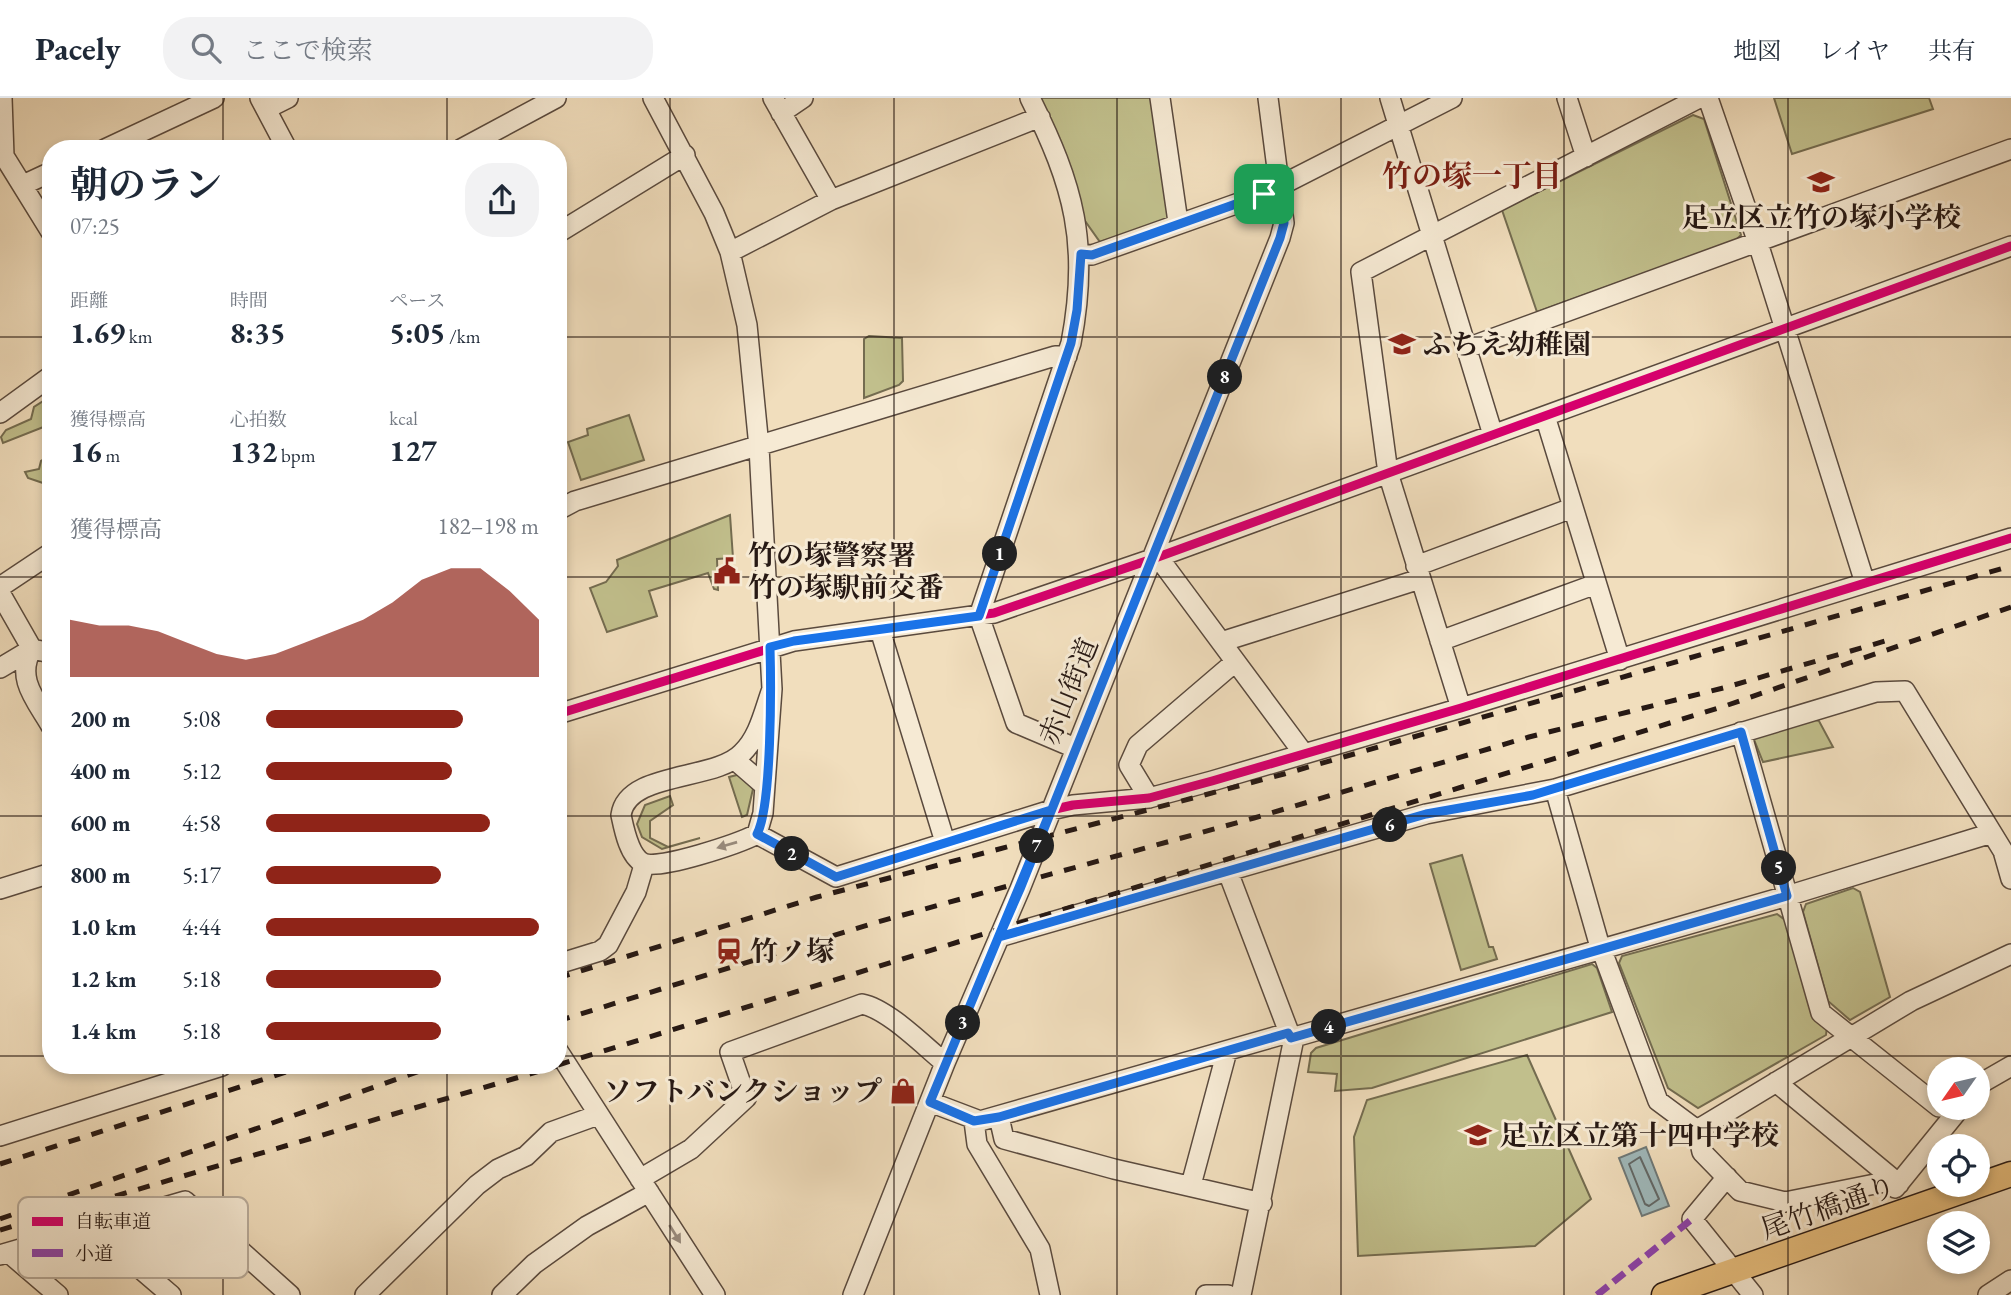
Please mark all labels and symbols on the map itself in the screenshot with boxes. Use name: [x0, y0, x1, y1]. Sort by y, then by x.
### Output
district label: 竹の塚一丁目: [1382, 156, 1562, 195]
pin: [1234, 164, 1294, 224]
school or university icon: 足立区立竹の塚小学校: [1806, 167, 1836, 197]
place label: 足立区立竹の塚小学校: [1681, 199, 1961, 235]
place label: ふちえ幼稚園: [1423, 326, 1591, 362]
school or university icon: ふちえ幼稚園: [1387, 329, 1417, 359]
pin: 8: [1208, 360, 1242, 394]
pin: 1: [982, 536, 1018, 572]
place label: 竹の塚警察署 竹の塚駅前交番: [748, 537, 944, 605]
public building icon: 竹の塚警察署 竹の塚駅前交番: [712, 556, 742, 586]
street label: 赤山街道: [1030, 632, 1106, 750]
pin: 6: [1372, 808, 1408, 842]
pin: 7: [1020, 828, 1054, 864]
pin: 2: [774, 836, 810, 872]
one-way arrow: [716, 840, 737, 850]
pin: 5: [1762, 850, 1796, 886]
place label: 竹ノ塚: [750, 933, 834, 969]
station icon: 竹ノ塚: [714, 936, 744, 966]
pin: 3: [946, 1006, 981, 1040]
pin: 4: [1312, 1010, 1346, 1044]
north arrow: [1927, 1057, 1990, 1120]
place label: ソフトバンクショップ: [604, 1073, 882, 1109]
shop icon: ソフトバンクショップ: [888, 1076, 918, 1106]
place label: 足立区立第十四中学校: [1499, 1117, 1779, 1153]
school or university icon: 足立区立第十四中学校: [1463, 1120, 1493, 1150]
street label: 尾竹橋通り: [1756, 1167, 1900, 1247]
legend: [18, 1197, 248, 1278]
text: 自転車道: [75, 1209, 151, 1234]
one-way arrow: [669, 1224, 682, 1243]
text: 小道: [75, 1241, 113, 1266]

